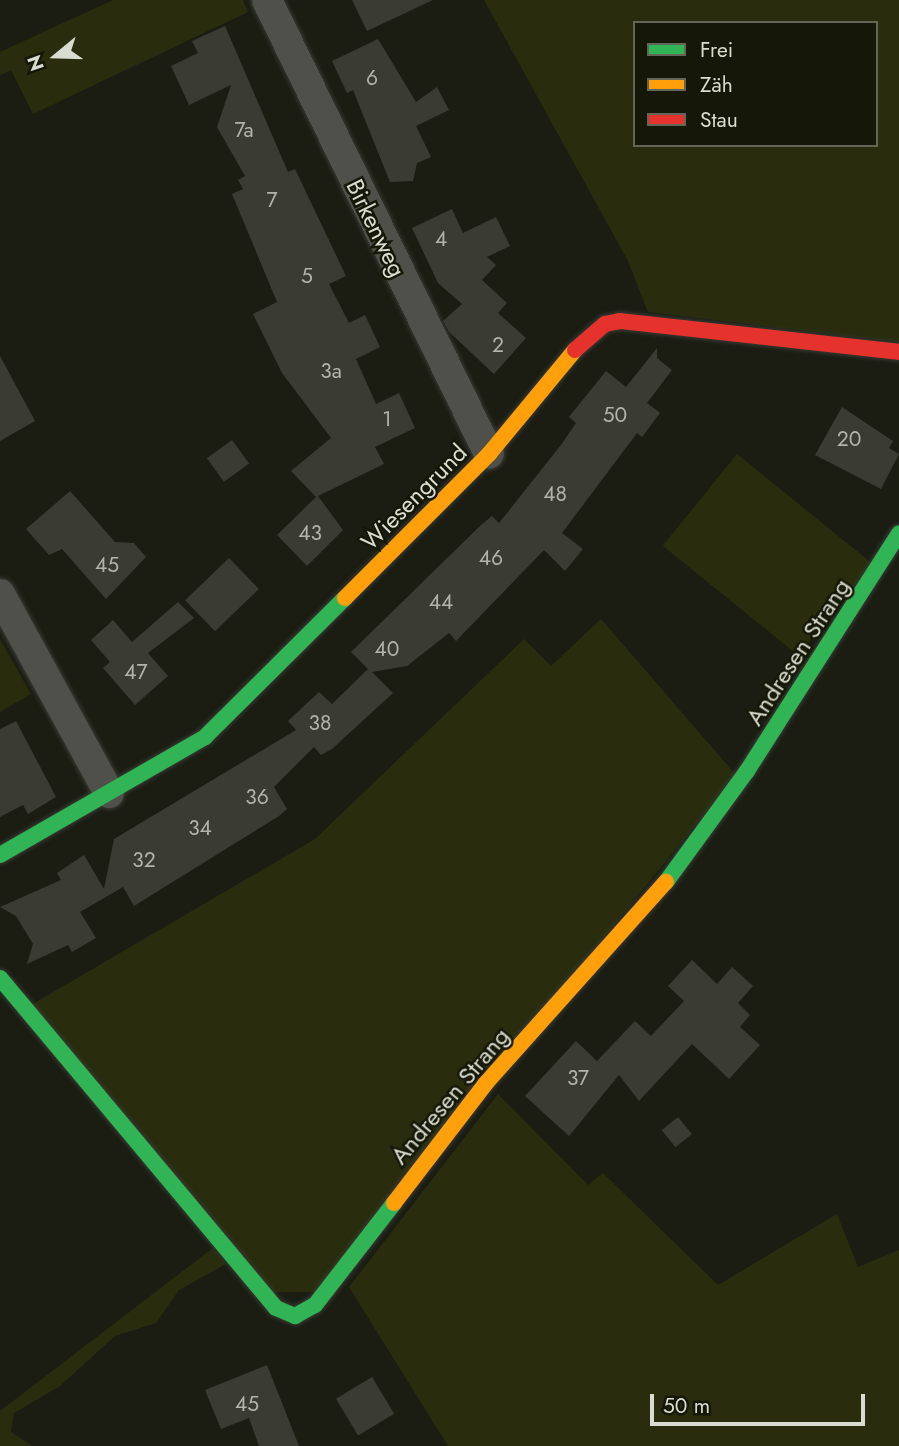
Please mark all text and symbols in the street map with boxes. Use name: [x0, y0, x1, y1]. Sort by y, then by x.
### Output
north arrow: [21, 21, 91, 91]
legend: [633, 21, 878, 147]
text: Frei: [700, 35, 733, 65]
text: N: [20, 51, 51, 75]
house number: 6: [366, 65, 378, 91]
text: Zäh: [700, 70, 733, 100]
text: Stau: [700, 105, 738, 135]
house number: 7a: [234, 117, 254, 143]
street label: Birkenweg: [340, 175, 412, 281]
house number: 7: [266, 187, 278, 213]
house number: 4: [435, 226, 447, 252]
house number: 5: [301, 263, 313, 289]
house number: 2: [492, 332, 504, 358]
house number: 3a: [320, 358, 342, 384]
house number: 50: [603, 402, 627, 428]
house number: 1: [382, 406, 392, 432]
house number: 20: [837, 426, 861, 452]
street label: Wiesengrund: [355, 438, 473, 556]
house number: 48: [543, 481, 567, 507]
house number: 43: [298, 520, 322, 546]
house number: 46: [479, 545, 503, 571]
house number: 45: [95, 552, 119, 578]
street label: Andresen Strang: [740, 573, 856, 731]
house number: 44: [429, 589, 453, 615]
house number: 40: [375, 636, 399, 662]
house number: 47: [124, 659, 148, 685]
house number: 38: [309, 710, 331, 736]
house number: 36: [245, 784, 269, 810]
house number: 34: [188, 815, 212, 841]
house number: 32: [132, 847, 156, 873]
street label: Andresen Strang: [385, 1022, 515, 1170]
house number: 37: [567, 1065, 589, 1091]
scale bar: [654, 1380, 869, 1424]
house number: 45: [235, 1391, 259, 1417]
text: 50 m: [663, 1391, 710, 1421]

